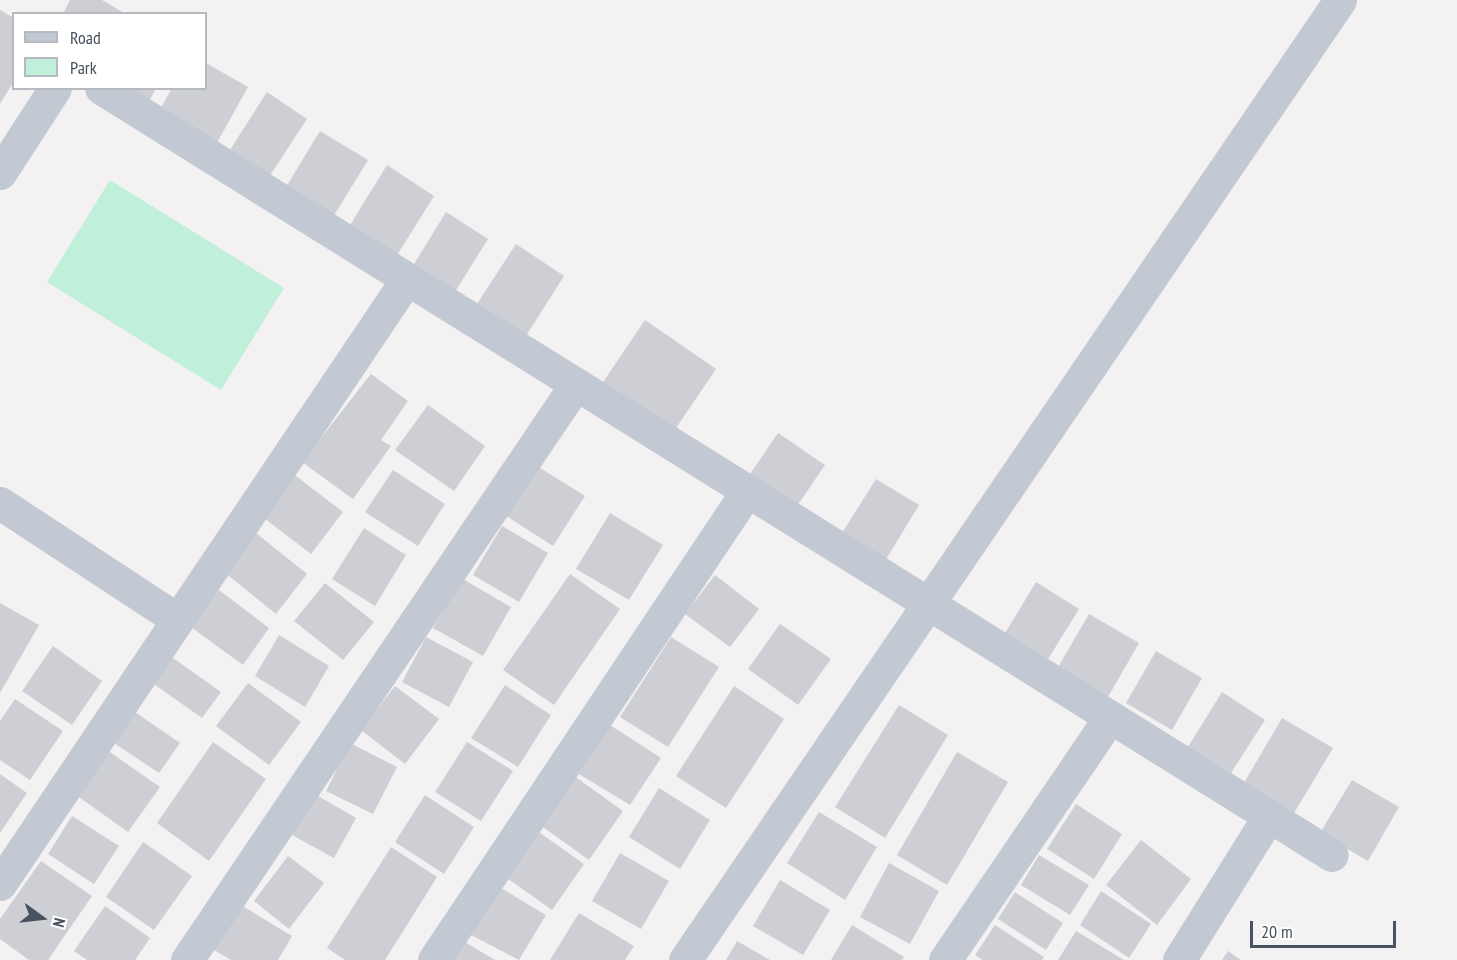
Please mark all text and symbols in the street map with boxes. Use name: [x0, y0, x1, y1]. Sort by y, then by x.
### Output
legend: [12, 12, 207, 90]
text: Road: [70, 26, 101, 49]
text: Park: [70, 56, 97, 79]
north arrow: [12, 888, 72, 948]
scale bar: [1253, 909, 1398, 947]
text: N: [49, 916, 70, 929]
text: 20 m: [1261, 920, 1293, 943]

